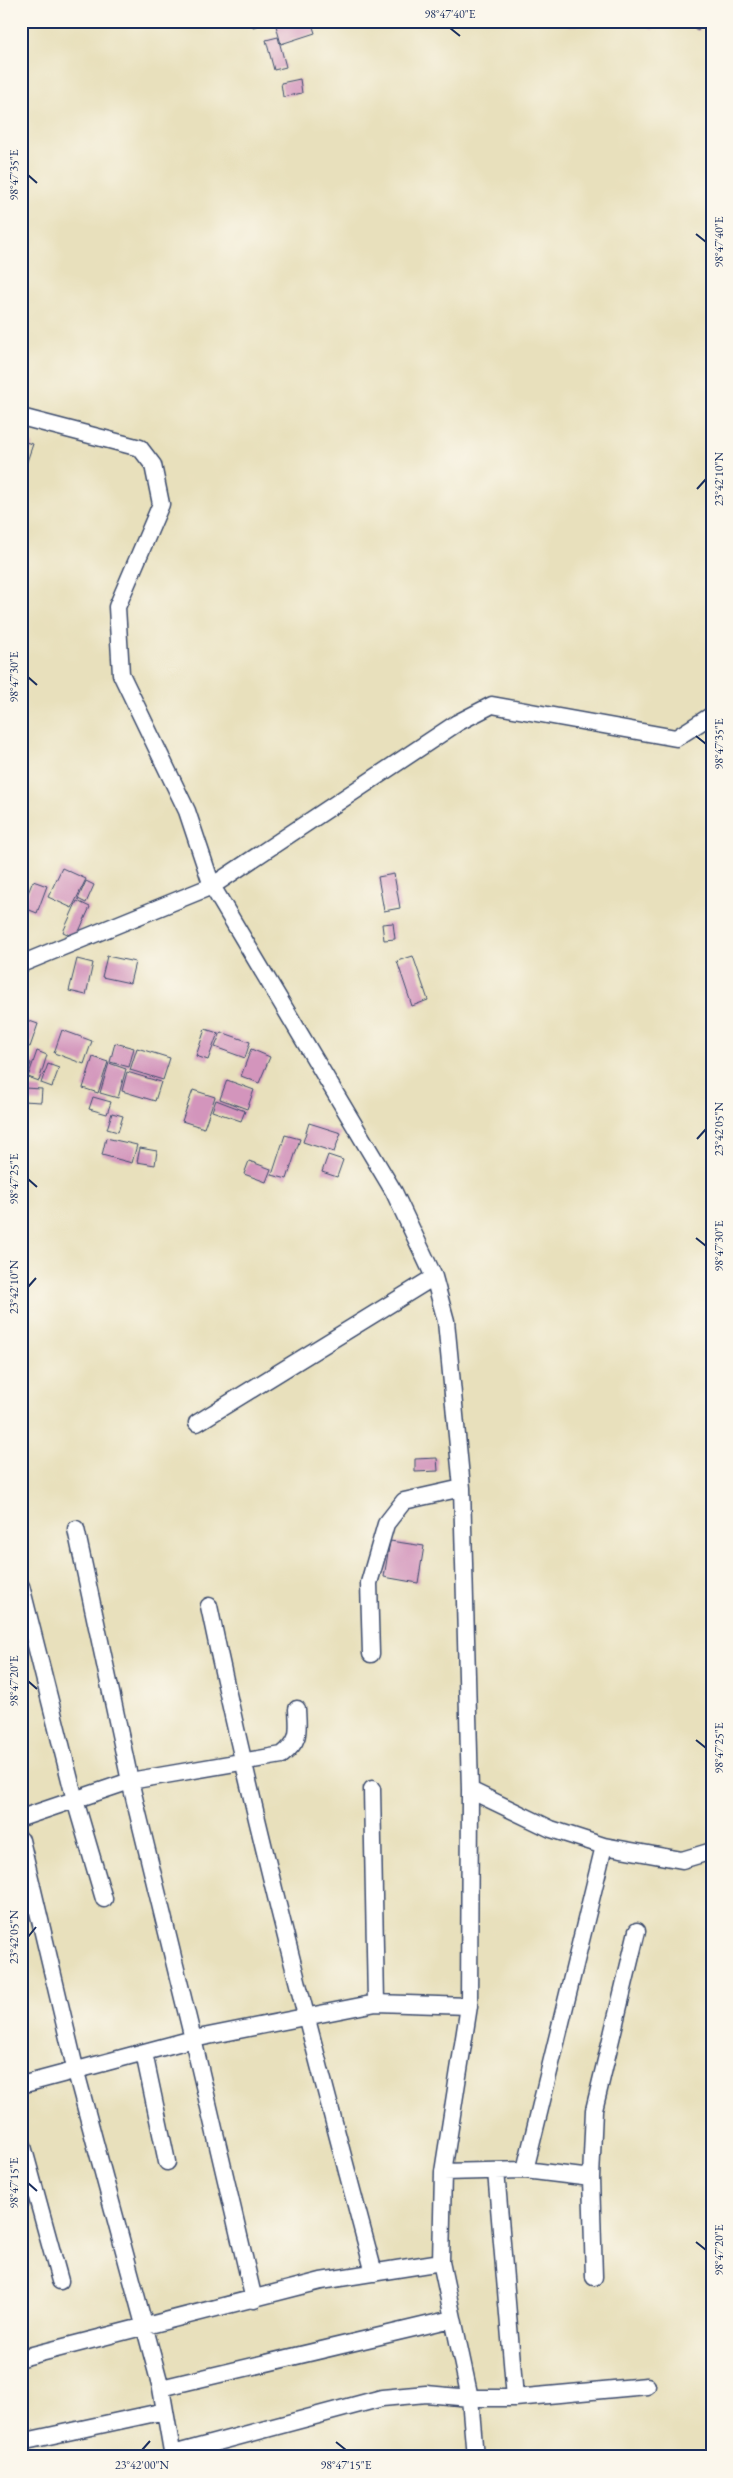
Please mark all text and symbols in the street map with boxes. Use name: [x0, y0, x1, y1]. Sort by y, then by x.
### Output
text: 98°47'40"E: [424, 6, 476, 22]
text: 98°47'35"E: [6, 149, 22, 201]
text: 98°47'40"E: [711, 216, 727, 268]
text: 23°42'10"N: [711, 452, 727, 506]
text: 98°47'30"E: [6, 651, 22, 703]
text: 98°47'35"E: [711, 718, 727, 770]
text: 23°42'05"N: [711, 1102, 727, 1156]
text: 98°47'25"E: [6, 1153, 22, 1205]
text: 98°47'30"E: [711, 1220, 727, 1272]
text: 23°42'10"N: [6, 1260, 22, 1314]
text: 98°47'20"E: [6, 1655, 22, 1707]
text: 98°47'25"E: [711, 1722, 727, 1774]
text: 23°42'05"N: [6, 1910, 22, 1964]
text: 98°47'15"E: [6, 2157, 22, 2209]
text: 98°47'20"E: [711, 2224, 727, 2276]
text: 23°42'00"N: [115, 2457, 169, 2473]
text: 98°47'15"E: [320, 2457, 372, 2473]

